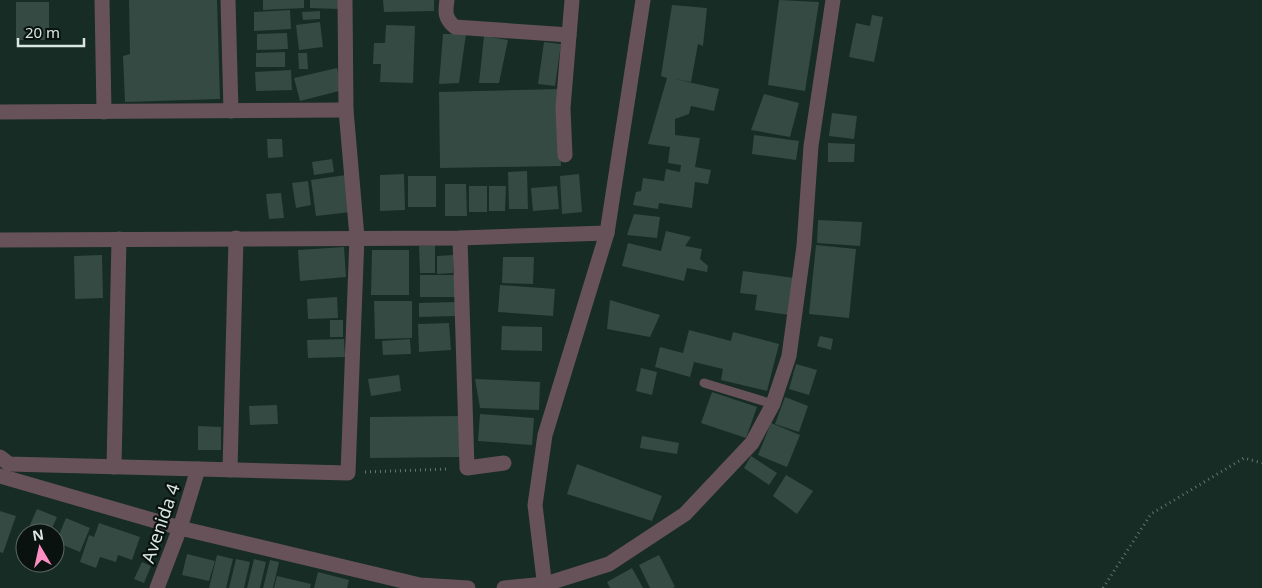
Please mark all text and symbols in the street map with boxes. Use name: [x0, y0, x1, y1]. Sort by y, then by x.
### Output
scale bar: [18, 15, 84, 47]
text: 20 m: [25, 22, 60, 42]
street label: Avenida 4: [135, 480, 185, 566]
north arrow: [15, 523, 65, 573]
text: N: [31, 524, 45, 545]

